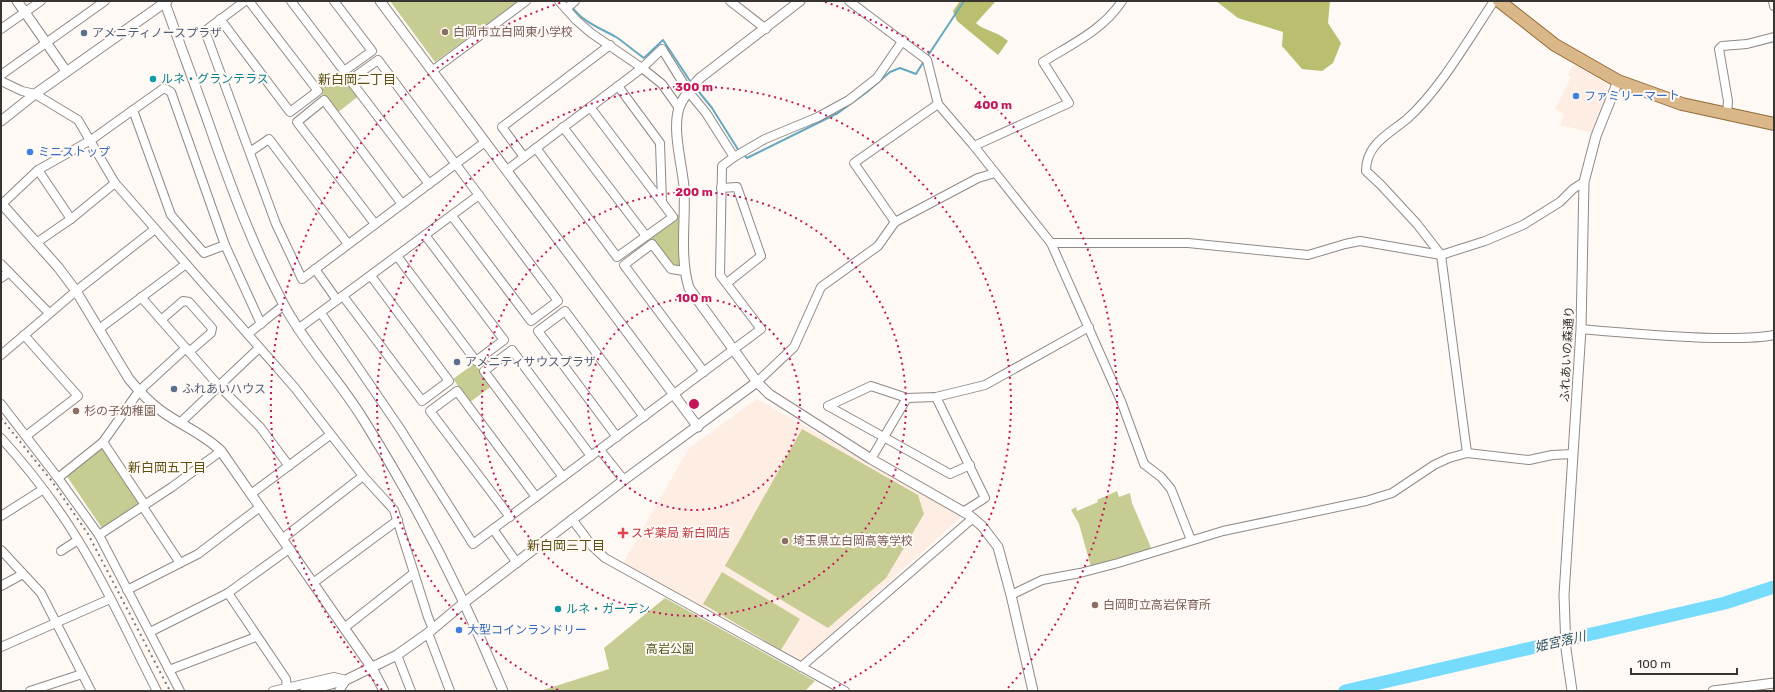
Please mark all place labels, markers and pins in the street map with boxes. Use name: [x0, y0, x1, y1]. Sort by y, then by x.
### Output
place label: 白岡市立白岡東小学校: [453, 25, 573, 39]
place label: アメニティノースプラザ: [92, 26, 222, 40]
marker: 白岡市立白岡東小学校: [440, 27, 450, 37]
marker: アメニティノースプラザ: [79, 28, 89, 38]
place label: ルネ・グランテラス: [161, 72, 269, 86]
marker: ルネ・グランテラス: [148, 74, 158, 84]
place label: ファミリーマート: [1584, 89, 1680, 103]
marker: ファミリーマート: [1571, 91, 1581, 101]
place label: ミニストップ: [38, 145, 110, 159]
marker: ミニストップ: [25, 147, 35, 157]
place label: アメニティサウスプラザ: [465, 355, 596, 369]
marker: アメニティサウスプラザ: [452, 357, 462, 367]
place label: ふれあいハウス: [182, 382, 266, 396]
marker: ふれあいハウス: [169, 384, 179, 394]
centre of rings: [687, 397, 701, 411]
place label: 杉の子幼稚園: [84, 404, 156, 418]
marker: 杉の子幼稚園: [71, 406, 81, 416]
place label: スギ薬局 新白岡店: [631, 526, 730, 540]
marker: スギ薬局 新白岡店: [618, 528, 628, 538]
place label: 埼玉県立白岡高等学校: [793, 534, 913, 548]
marker: 埼玉県立白岡高等学校: [780, 536, 790, 546]
place label: 白岡町立高岩保育所: [1103, 598, 1211, 612]
marker: 白岡町立高岩保育所: [1090, 600, 1100, 610]
place label: ルネ・ガーデン: [566, 602, 650, 616]
marker: ルネ・ガーデン: [553, 604, 563, 614]
place label: 大型コインランドリー: [467, 623, 587, 637]
marker: 大型コインランドリー: [454, 625, 464, 635]

